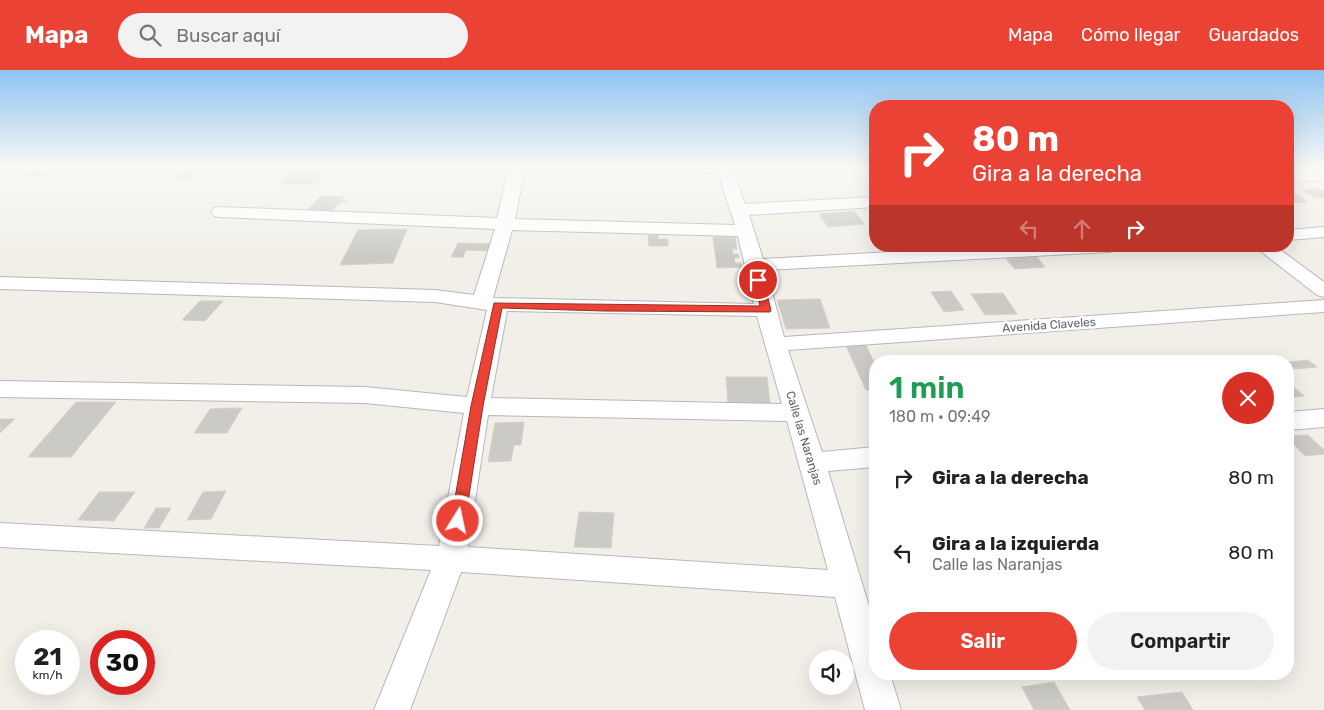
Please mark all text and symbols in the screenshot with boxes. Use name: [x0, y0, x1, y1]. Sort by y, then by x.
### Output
search box: [118, 13, 468, 58]
text: Mapa: [25, 21, 88, 49]
icon: search: [136, 21, 164, 49]
text: Buscar aquí: [176, 24, 280, 47]
text: Mapa: [1008, 24, 1053, 46]
text: Cómo llegar: [1081, 24, 1180, 46]
text: Guardados: [1208, 24, 1299, 46]
text: 80 m: [972, 118, 1059, 160]
icon: right: [889, 120, 954, 185]
text: Gira a la derecha: [972, 160, 1142, 187]
icon: left: [1015, 215, 1043, 243]
icon: ahead: [1068, 215, 1096, 243]
icon: right: [1121, 215, 1149, 243]
pin: [737, 259, 779, 301]
icon: arrive: [744, 266, 772, 294]
street label: Avenida Claveles: [1002, 315, 1096, 335]
text: 1 min: [889, 370, 964, 406]
button: close: [1222, 372, 1274, 424]
street label: Calle las Naranjas: [783, 389, 825, 487]
text: 180 m · 09:49: [889, 407, 991, 426]
icon: right: [889, 464, 917, 492]
text: Gira a la derecha: [932, 466, 1089, 489]
text: 80 m: [1228, 466, 1274, 489]
position arrow: [431, 494, 483, 546]
text: Gira a la izquierda: [932, 532, 1099, 555]
icon: left: [889, 539, 917, 567]
text: 80 m: [1228, 541, 1274, 564]
text: Calle las Naranjas: [932, 555, 1062, 574]
button: Salir: [889, 612, 1077, 670]
button: Compartir: [1087, 612, 1274, 670]
speed limit sign: 30: [90, 630, 155, 695]
text: 21: [33, 642, 62, 671]
map controls: [809, 650, 854, 695]
button: sound: [809, 650, 854, 695]
text: km/h: [33, 668, 62, 682]

